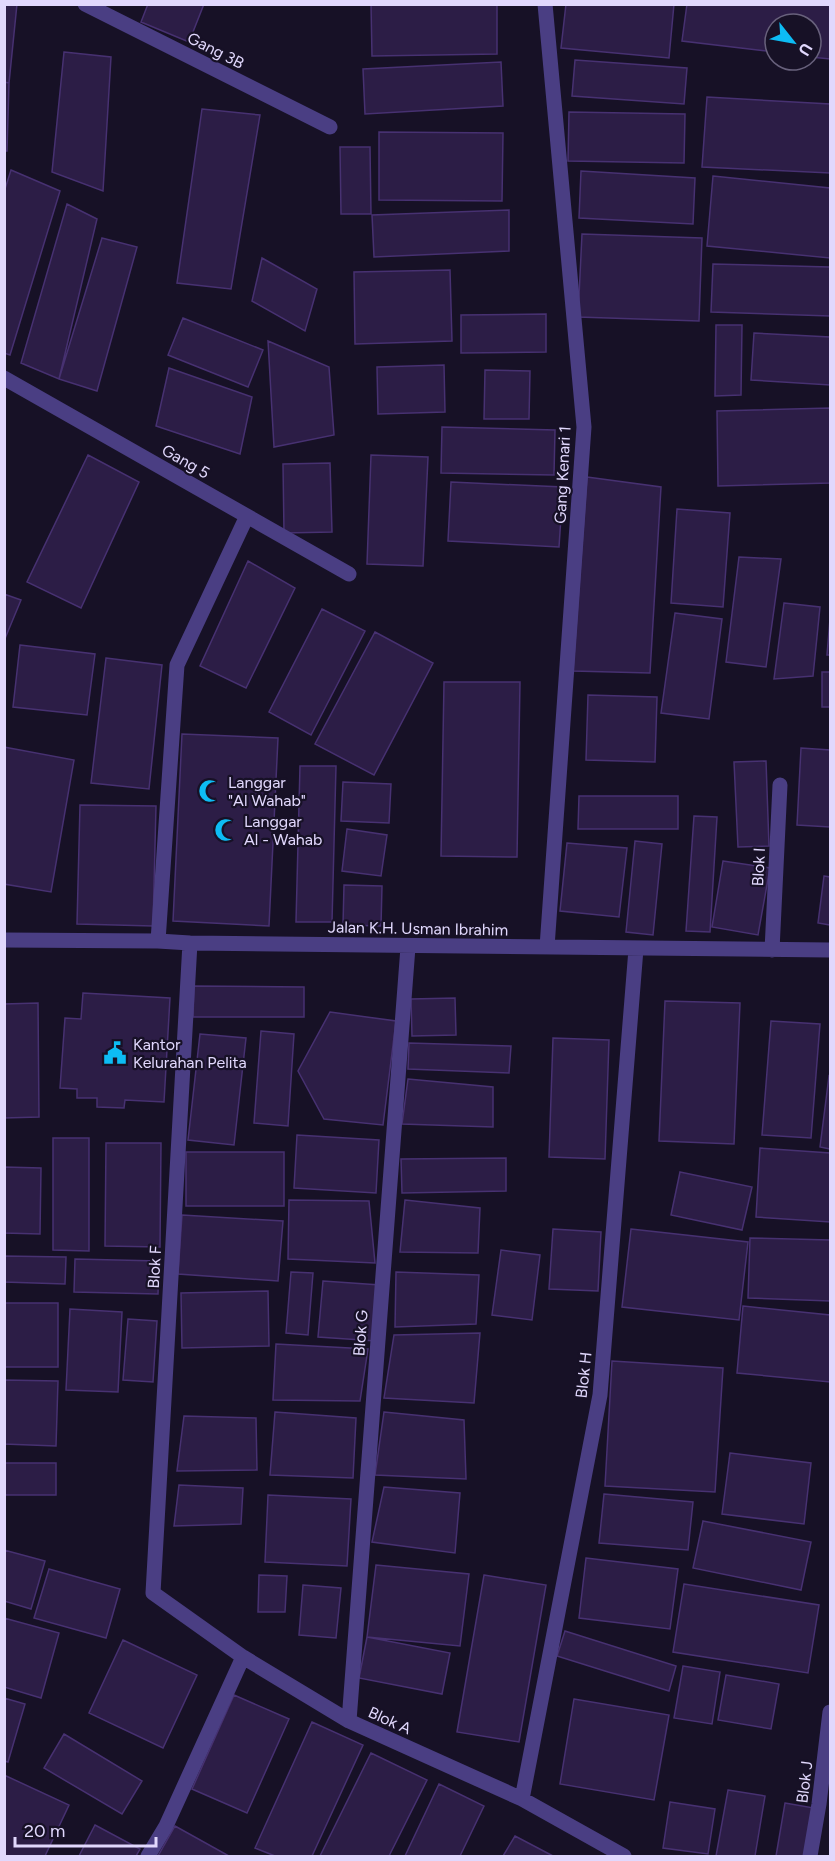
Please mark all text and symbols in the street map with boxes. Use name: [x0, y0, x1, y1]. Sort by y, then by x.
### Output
north arrow: [763, 12, 823, 72]
street label: Gang 3B: [184, 28, 247, 73]
text: U: [794, 40, 816, 59]
street label: Gang Kenari 1: [550, 426, 575, 524]
street label: Gang 5: [159, 440, 213, 483]
place label: Langgar "Al Wahab": [228, 773, 306, 810]
mosque icon: Langgar "Al Wahab": [197, 778, 223, 804]
place label: Langgar Al - Wahab: [244, 812, 322, 849]
mosque icon: Langgar Al - Wahab: [213, 817, 239, 843]
street label: Blok I: [748, 847, 769, 887]
street label: Jalan K.H. Usman Ibrahim: [328, 917, 508, 940]
place label: Kantor Kelurahan Pelita: [133, 1035, 247, 1072]
public building icon: Kantor Kelurahan Pelita: [102, 1040, 128, 1066]
street label: Blok F: [144, 1245, 165, 1289]
street label: Blok G: [349, 1309, 372, 1357]
street label: Blok H: [572, 1351, 595, 1399]
street label: Blok A: [365, 1703, 414, 1738]
street label: Blok J: [792, 1760, 817, 1804]
scale bar: [15, 1810, 156, 1848]
text: 20 m: [24, 1820, 65, 1842]

